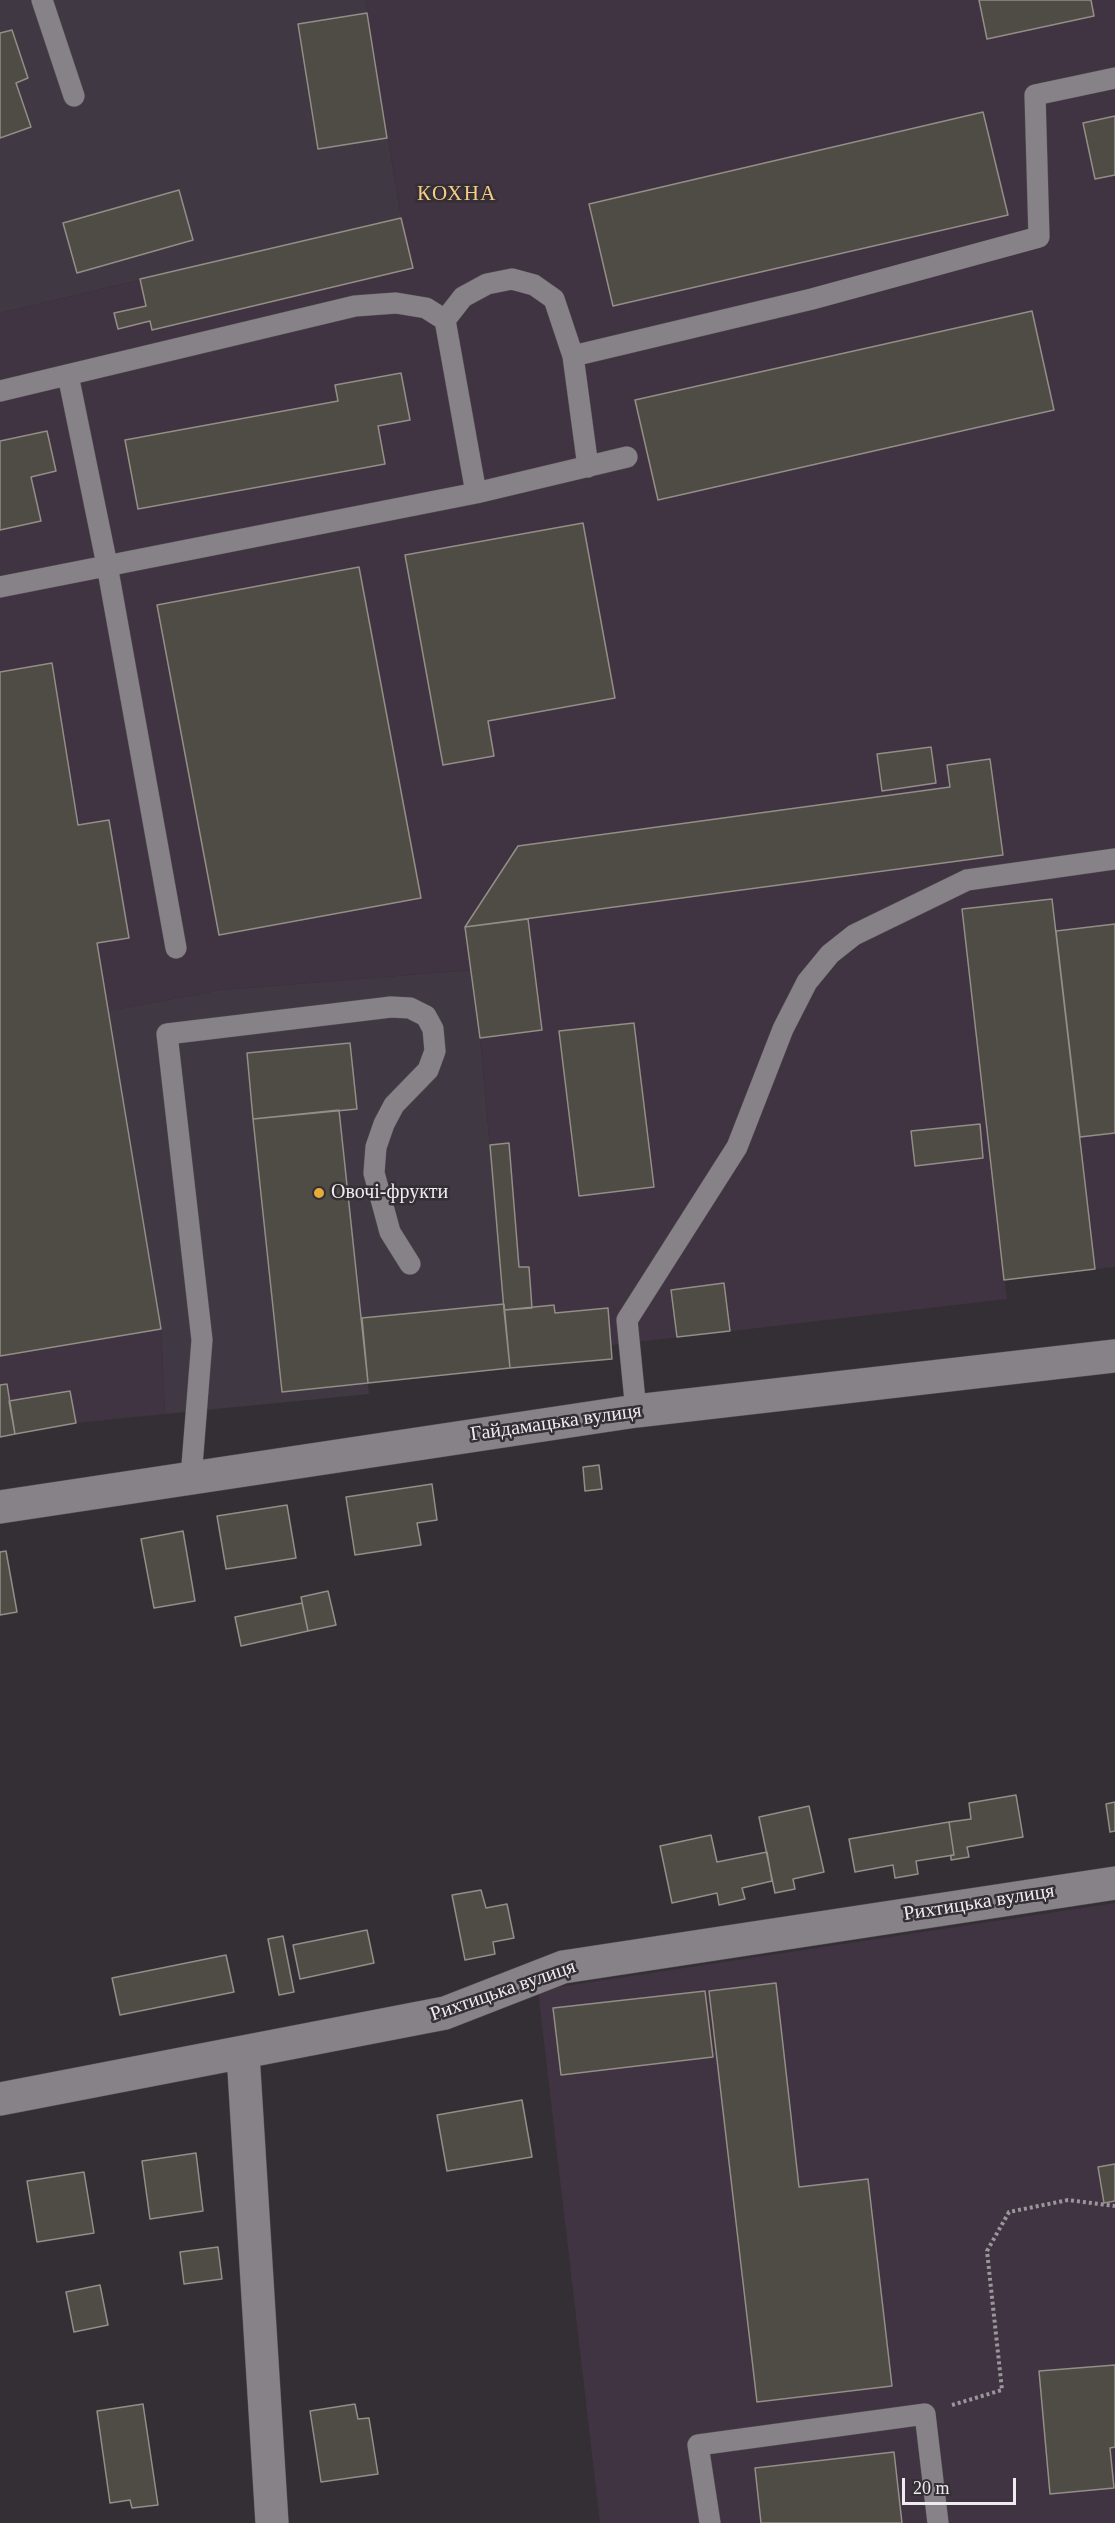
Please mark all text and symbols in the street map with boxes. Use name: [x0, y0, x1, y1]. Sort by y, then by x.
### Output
district label: КОХНА: [417, 181, 497, 207]
place label: Овочі-фрукти: [331, 1181, 448, 1205]
marker: Овочі-фрукти: [312, 1186, 326, 1200]
street label: Гайдамацька вулиця: [469, 1399, 643, 1447]
street label: Рихтицька вулиця: [902, 1879, 1056, 1927]
street label: Рихтицька вулиця: [427, 1955, 579, 2027]
scale bar: [905, 2466, 1019, 2504]
text: 20 m: [913, 2478, 950, 2498]

